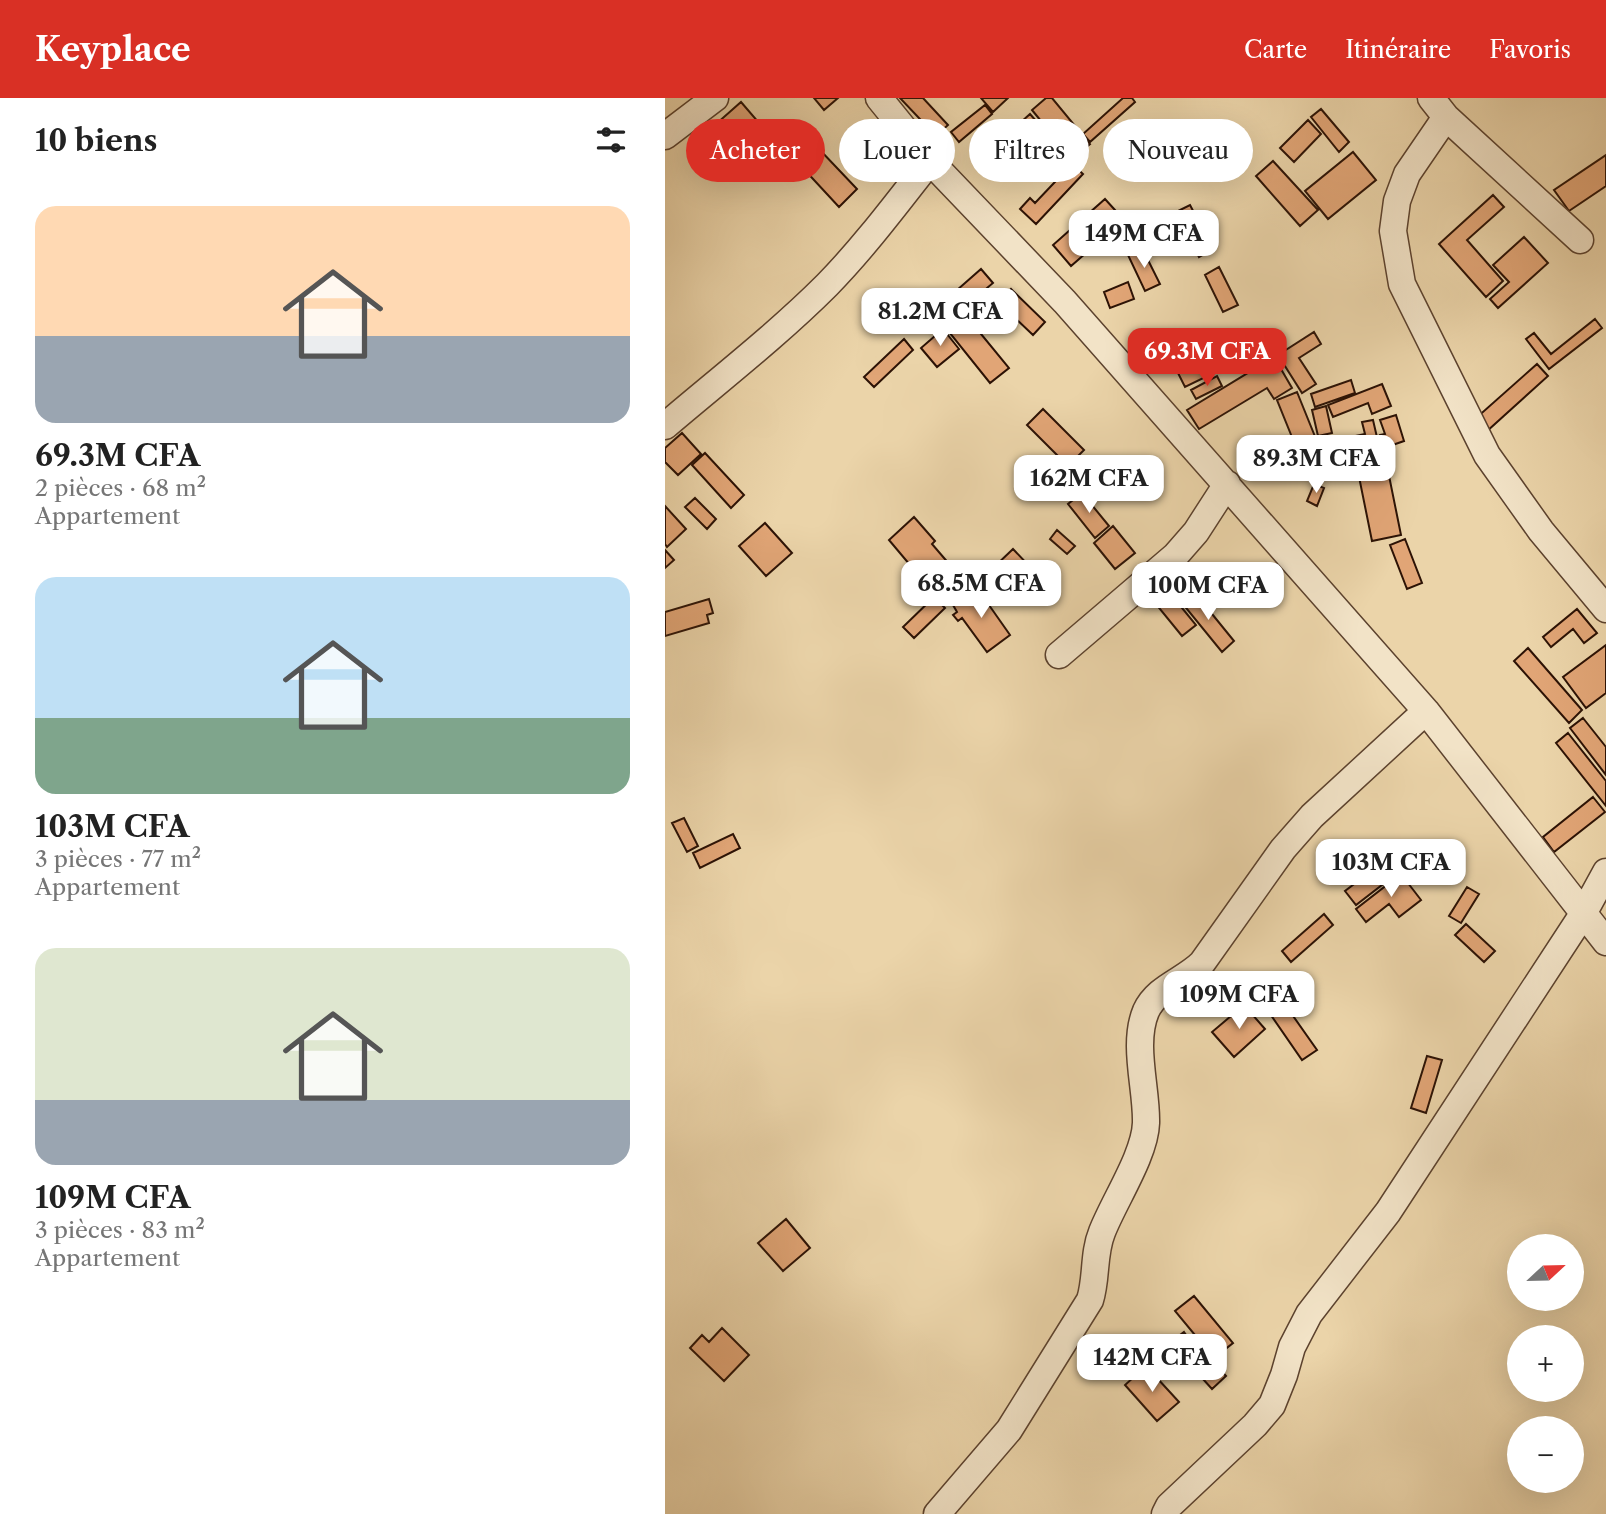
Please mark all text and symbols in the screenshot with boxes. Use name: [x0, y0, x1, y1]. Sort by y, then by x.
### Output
text: Keyplace: [35, 29, 191, 70]
text: Carte: [1244, 35, 1307, 64]
text: Itinéraire: [1345, 35, 1451, 64]
text: Favoris: [1489, 35, 1571, 64]
chip: Acheter: [686, 119, 825, 182]
chip: Louer: [839, 119, 955, 182]
chip: Filtres: [969, 119, 1089, 182]
chip: Nouveau: [1103, 119, 1253, 182]
icon: filters: [592, 121, 630, 159]
text: 10 biens: [35, 122, 158, 159]
pin: 149M CFA: [1072, 211, 1216, 270]
text: 149M CFA: [1085, 219, 1203, 247]
icon: home: [270, 251, 396, 377]
pin: 81.2M CFA: [860, 288, 1020, 348]
text: 81.2M CFA: [877, 297, 1003, 325]
pin: 69.3M CFA: [1127, 328, 1287, 388]
text: 69.3M CFA: [1144, 337, 1270, 365]
pin: 89.3M CFA: [1236, 436, 1396, 495]
text: 69.3M CFA: [35, 437, 200, 474]
text: 89.3M CFA: [1253, 444, 1380, 472]
pin: 162M CFA: [1017, 456, 1161, 515]
text: 162M CFA: [1030, 464, 1148, 492]
text: 2 pièces · 68 m²: [35, 474, 206, 502]
text: Appartement: [35, 502, 180, 530]
pin: 68.5M CFA: [901, 560, 1061, 620]
pin: 100M CFA: [1136, 562, 1280, 622]
text: 68.5M CFA: [917, 569, 1045, 597]
text: 100M CFA: [1148, 571, 1268, 599]
icon: home: [270, 622, 396, 748]
text: 103M CFA: [35, 808, 190, 845]
pin: 103M CFA: [1319, 840, 1463, 899]
text: 3 pièces · 77 m²: [35, 845, 201, 873]
text: 103M CFA: [1332, 848, 1450, 876]
text: Appartement: [35, 873, 180, 901]
pin: 109M CFA: [1167, 972, 1311, 1031]
text: 109M CFA: [1179, 980, 1299, 1008]
icon: home: [270, 993, 396, 1119]
text: 109M CFA: [35, 1179, 190, 1216]
text: 3 pièces · 83 m²: [35, 1216, 205, 1244]
north arrow: [1507, 1234, 1584, 1311]
map controls: [1507, 1234, 1584, 1493]
text: Appartement: [35, 1244, 180, 1272]
button: +: [1507, 1325, 1584, 1402]
pin: 142M CFA: [1080, 1334, 1224, 1394]
text: 142M CFA: [1093, 1343, 1211, 1371]
button: −: [1507, 1416, 1584, 1493]

